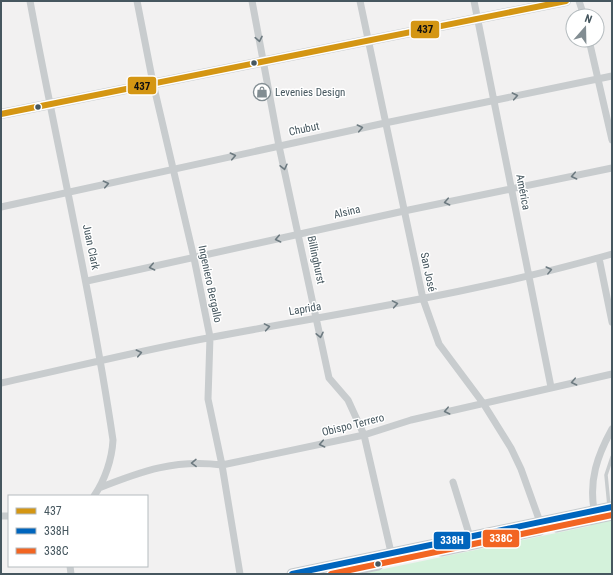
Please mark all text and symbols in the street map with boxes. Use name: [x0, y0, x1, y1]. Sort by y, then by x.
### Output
north arrow: [565, 8, 605, 48]
text: N: [583, 12, 594, 26]
line badge: 437: [410, 20, 440, 39]
text: 437: [417, 23, 434, 36]
one-way arrow: [254, 36, 262, 42]
unlabelled marker: [249, 58, 259, 68]
line badge: 437: [127, 76, 157, 95]
text: 437: [134, 80, 151, 93]
shop icon: Levenies Design: [252, 82, 272, 102]
place label: Levenies Design: [275, 86, 345, 99]
one-way arrow: [511, 93, 518, 101]
unlabelled marker: [33, 102, 43, 112]
street label: Chubut: [288, 119, 320, 139]
one-way arrow: [357, 125, 363, 133]
one-way arrow: [230, 152, 236, 160]
one-way arrow: [279, 164, 287, 170]
one-way arrow: [571, 171, 577, 179]
street label: América: [513, 173, 533, 211]
one-way arrow: [103, 180, 109, 188]
one-way arrow: [443, 198, 450, 206]
street label: Alsina: [332, 203, 362, 221]
street label: Juan Clark: [80, 223, 102, 271]
one-way arrow: [275, 234, 282, 242]
street label: Billinghurst: [305, 235, 327, 285]
street label: Ingeniero Bergallo: [195, 244, 225, 324]
street label: San José: [418, 251, 438, 293]
one-way arrow: [148, 262, 155, 270]
one-way arrow: [546, 267, 552, 275]
street label: Laprida: [288, 300, 322, 318]
one-way arrow: [392, 300, 398, 308]
one-way arrow: [264, 323, 270, 331]
one-way arrow: [316, 332, 324, 338]
one-way arrow: [136, 349, 143, 357]
one-way arrow: [571, 377, 577, 385]
one-way arrow: [444, 407, 450, 415]
street label: Obispo Terrero: [321, 411, 386, 439]
one-way arrow: [319, 440, 325, 448]
one-way arrow: [191, 459, 197, 467]
legend: [8, 495, 148, 567]
text: 437: [44, 504, 62, 518]
text: 338H: [44, 524, 69, 538]
line badge: 338C: [482, 529, 520, 548]
line badge: 338H: [433, 531, 471, 550]
text: 338C: [490, 532, 512, 545]
text: 338H: [440, 534, 464, 547]
text: 338C: [44, 544, 69, 558]
unlabelled marker: [373, 559, 383, 569]

